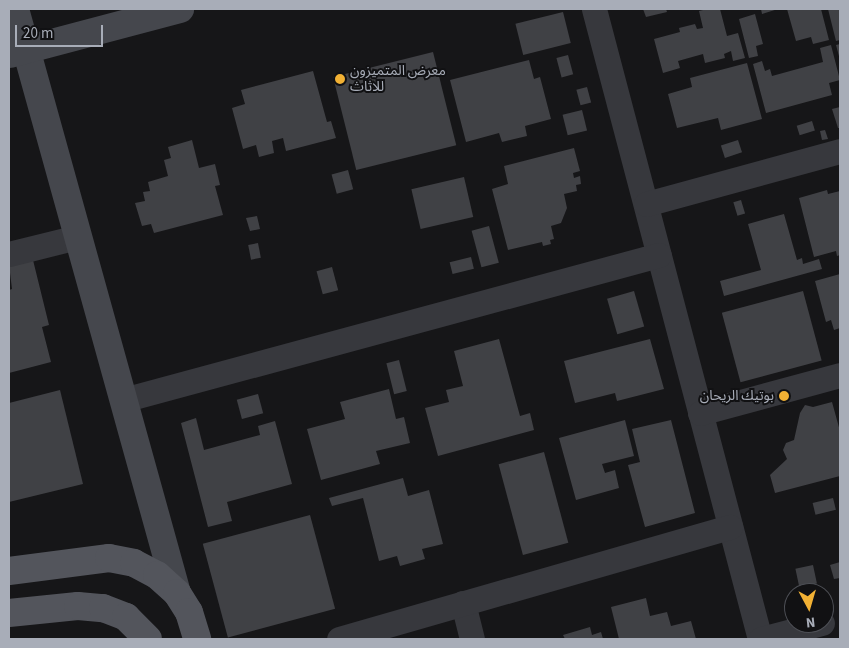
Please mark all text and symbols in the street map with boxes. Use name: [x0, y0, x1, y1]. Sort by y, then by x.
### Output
scale bar: [18, 15, 105, 47]
text: 20 m: [23, 23, 53, 44]
place label: معرض المتميزون للاثاث: [350, 63, 446, 95]
marker: معرض المتميزون للاثاث: [334, 73, 346, 85]
place label: بوتيك الريحان: [700, 388, 774, 404]
marker: بوتيك الريحان: [778, 390, 790, 402]
north arrow: [784, 583, 834, 633]
text: N: [805, 611, 816, 632]

